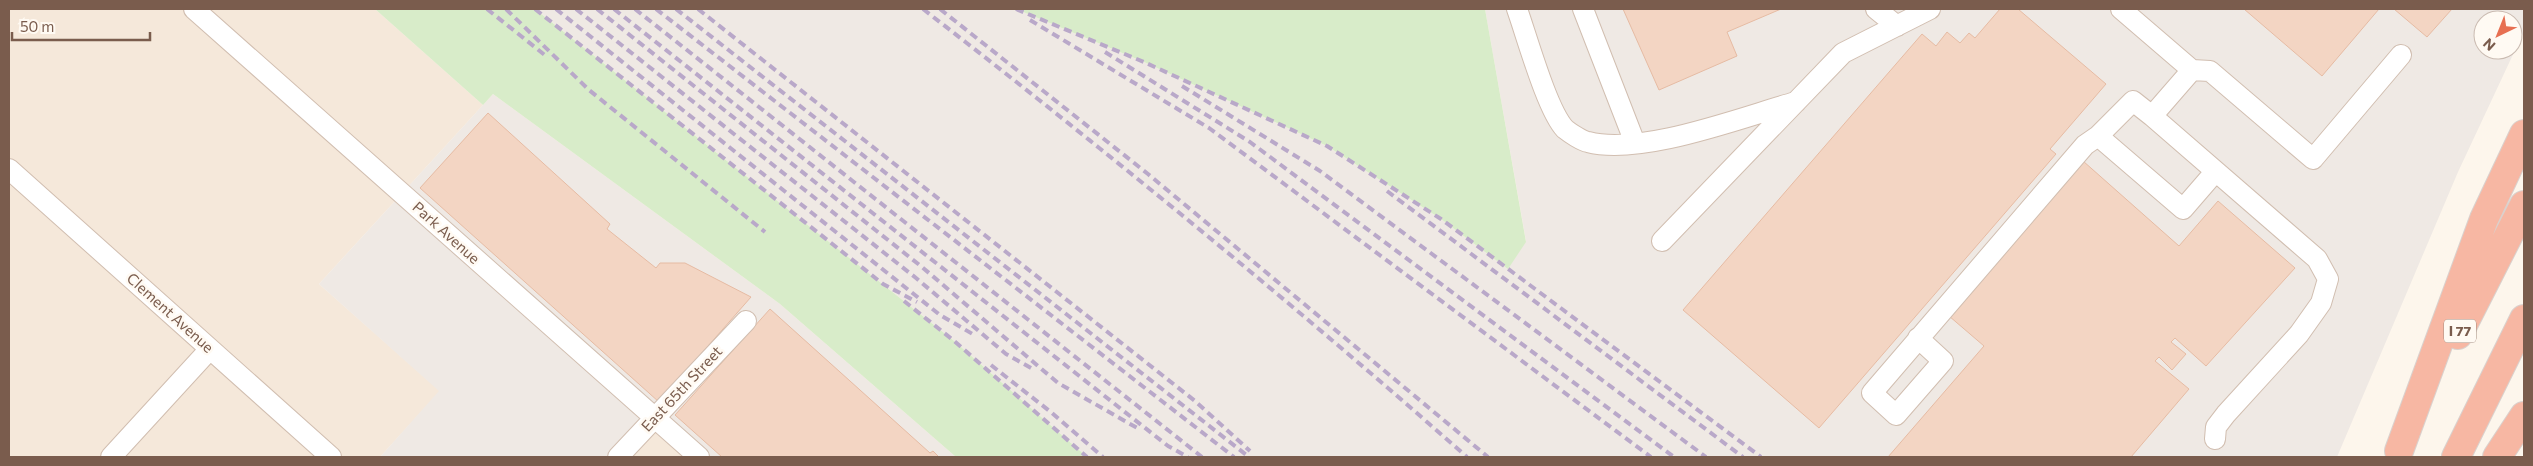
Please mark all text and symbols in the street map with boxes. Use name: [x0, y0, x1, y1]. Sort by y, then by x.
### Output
scale bar: [12, 10, 150, 42]
north arrow: [2473, 10, 2523, 60]
text: 50 m: [20, 17, 54, 35]
text: N: [2479, 35, 2498, 55]
street label: Park Avenue: [409, 197, 484, 267]
street label: Clement Avenue: [124, 269, 218, 356]
road number: I 77: [2444, 320, 2476, 342]
street label: East 65th Street: [637, 342, 725, 435]

